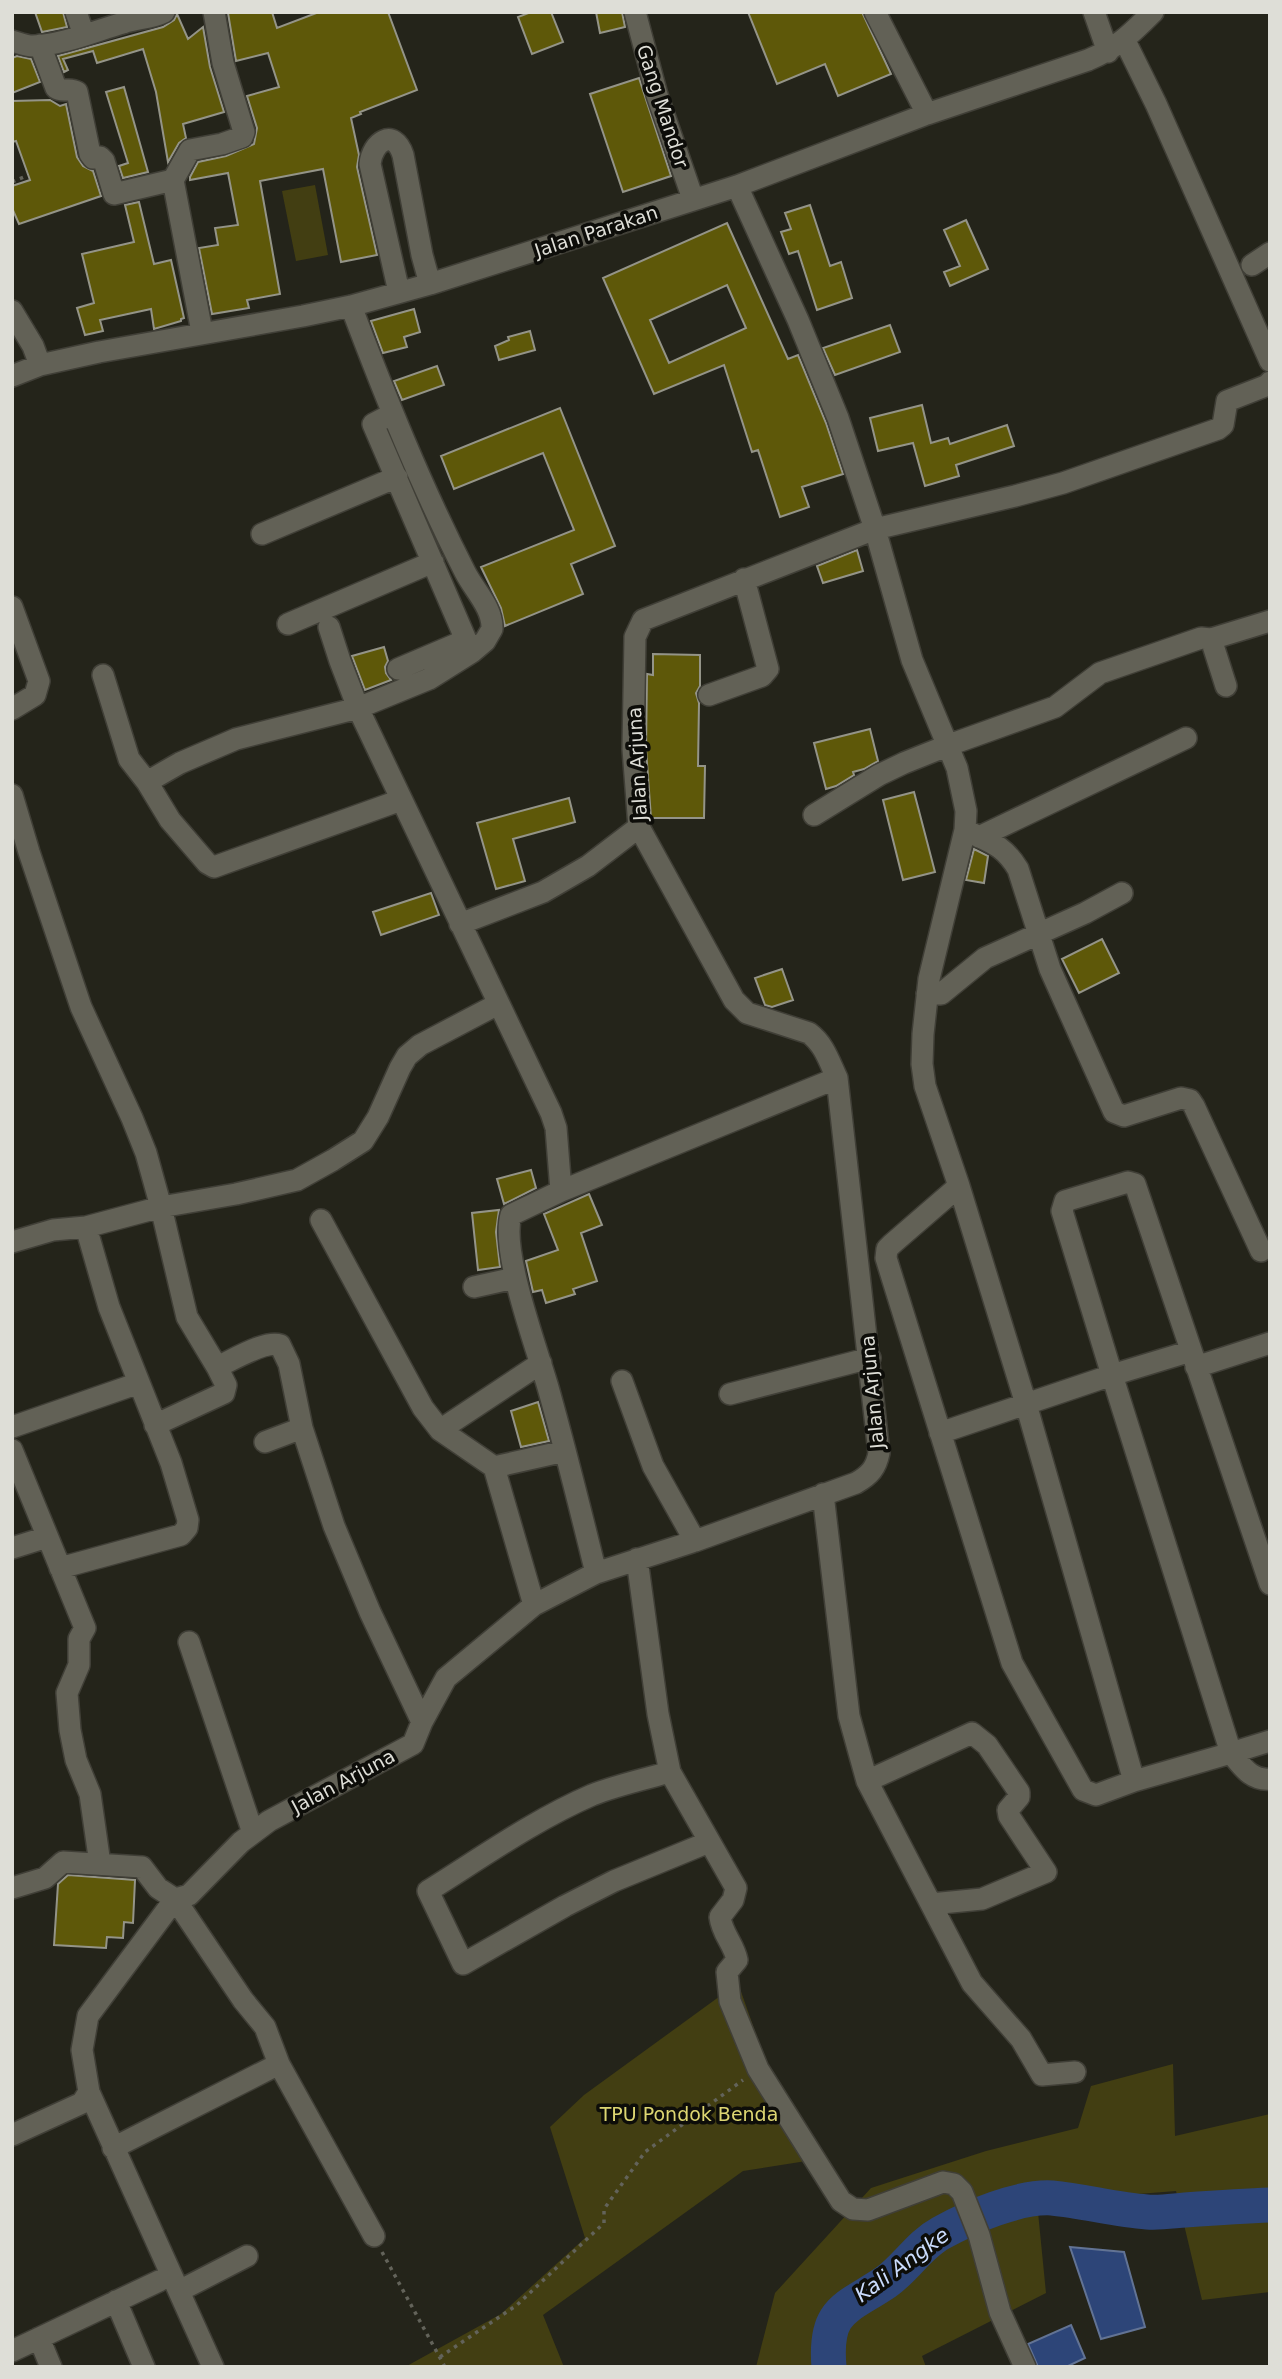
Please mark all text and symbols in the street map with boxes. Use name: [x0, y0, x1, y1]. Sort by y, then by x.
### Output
street label: Gang Mandor: [633, 42, 693, 170]
street label: Jalan Parakan: [531, 201, 660, 262]
street label: Jalan Arjuna: [623, 706, 651, 823]
street label: Jalan Arjuna: [856, 1334, 888, 1451]
street label: Jalan Arjuna: [287, 1745, 399, 1818]
park label: TPU Pondok Benda: [599, 2103, 778, 2125]
water label: Kali Angke: [850, 2223, 954, 2307]

